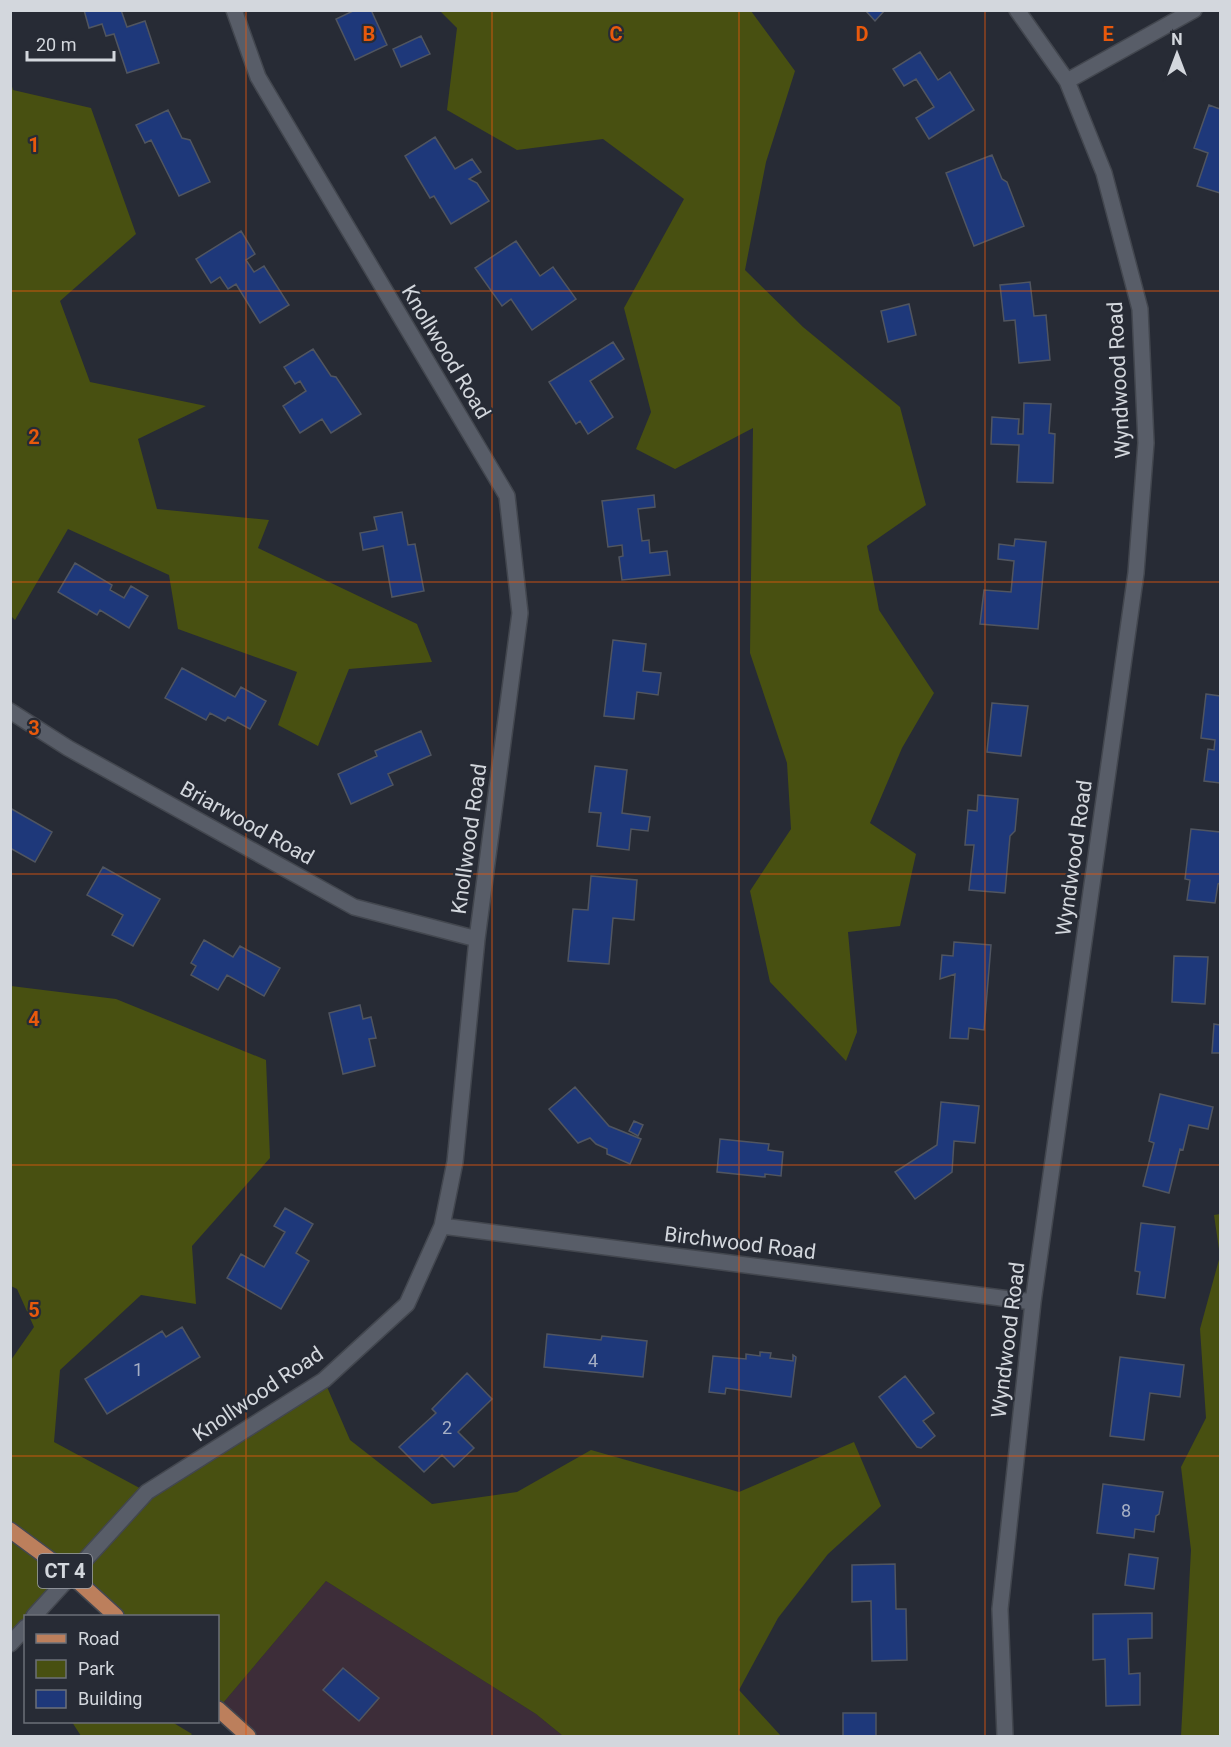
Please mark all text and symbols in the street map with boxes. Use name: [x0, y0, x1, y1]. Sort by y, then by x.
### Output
text: B: [363, 22, 375, 46]
text: C: [609, 22, 623, 46]
text: D: [856, 22, 869, 46]
text: E: [1102, 22, 1114, 46]
scale bar: [27, 24, 114, 62]
north arrow: [1147, 24, 1207, 84]
text: N: [1171, 30, 1183, 49]
text: 20 m: [36, 34, 76, 55]
text: 1: [28, 133, 40, 157]
street label: Knollwood Road: [397, 281, 495, 423]
street label: Wyndwood Road: [1103, 301, 1135, 459]
text: 2: [28, 425, 40, 449]
text: 3: [28, 716, 40, 740]
street label: Knollwood Road: [447, 762, 491, 916]
street label: Briarwood Road: [176, 776, 318, 870]
street label: Wyndwood Road: [1051, 779, 1097, 937]
text: 4: [28, 1007, 40, 1031]
street label: Birchwood Road: [663, 1222, 817, 1264]
street label: Wyndwood Road: [987, 1261, 1029, 1419]
text: 5: [28, 1298, 40, 1322]
street label: Knollwood Road: [188, 1342, 328, 1446]
house number: 4: [588, 1350, 598, 1371]
house number: 1: [133, 1359, 143, 1380]
house number: 2: [442, 1417, 452, 1438]
house number: 8: [1121, 1500, 1131, 1521]
road number: CT 4: [38, 1554, 92, 1588]
legend: [24, 1615, 219, 1723]
text: Road: [78, 1628, 119, 1649]
text: Park: [78, 1658, 115, 1679]
text: Building: [78, 1688, 142, 1709]

